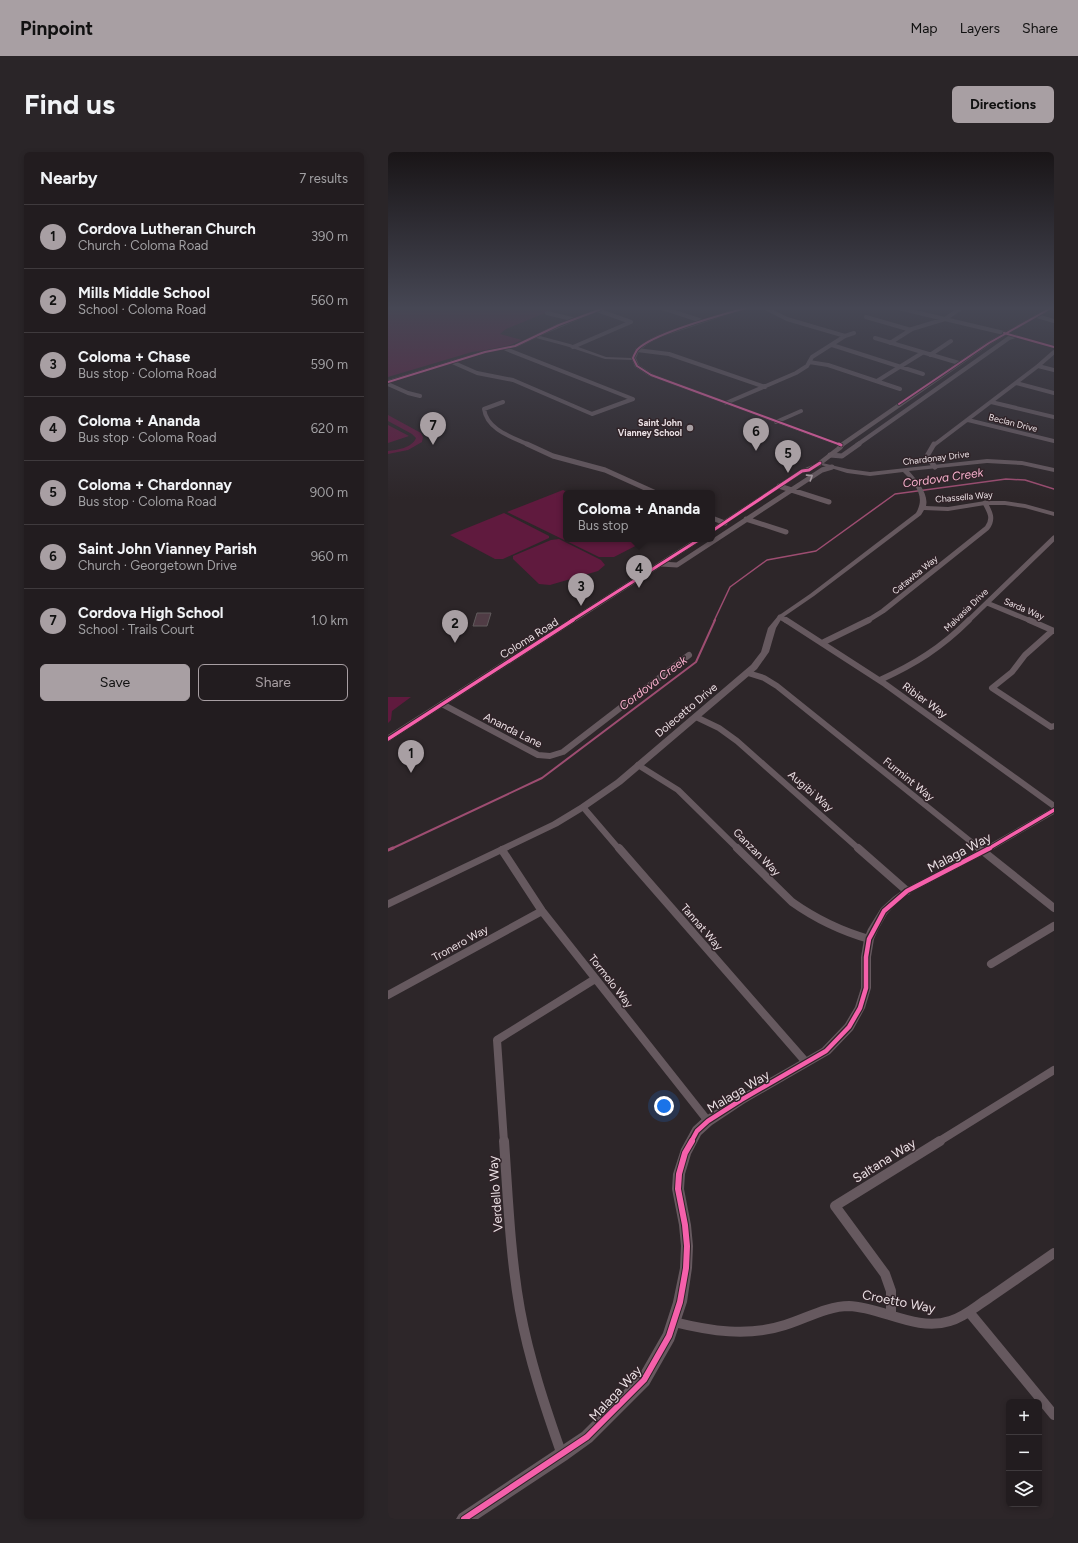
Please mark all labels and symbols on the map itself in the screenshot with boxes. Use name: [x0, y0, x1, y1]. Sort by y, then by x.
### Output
street label: Beclan Drive: [988, 411, 1039, 434]
pin: 7: [420, 412, 446, 445]
place label: Saint John Vianney School: [618, 417, 682, 438]
pin: 6: [743, 418, 769, 451]
marker: Saint John Vianney School: [685, 423, 695, 433]
pin: 5: [775, 440, 801, 473]
street label: Chardonay Drive: [902, 448, 970, 467]
water label: Cordova Creek: [902, 465, 985, 491]
one-way arrow: [806, 475, 813, 482]
street label: Chassella Way: [935, 488, 993, 504]
street label: Catawba Way: [890, 553, 940, 596]
pin: 4: [626, 555, 652, 588]
pin: 3: [568, 573, 594, 606]
street label: Malvasia Drive: [941, 586, 990, 633]
street label: Sarda Way: [1002, 595, 1046, 622]
pin: 2: [442, 610, 468, 643]
street label: Coloma Road: [498, 615, 561, 661]
water label: Cordova Creek: [616, 652, 691, 713]
street label: Ribier Way: [900, 680, 950, 721]
street label: Dolecetto Drive: [653, 681, 720, 740]
street label: Ananda Lane: [481, 710, 544, 751]
pin: 1: [398, 740, 424, 773]
street label: Furmint Way: [880, 755, 937, 804]
street label: Augibi Way: [785, 768, 836, 815]
street label: Ganzan Way: [730, 826, 783, 879]
street label: Malaga Way: [925, 829, 994, 875]
street label: Tannat Way: [678, 901, 725, 953]
street label: Tronero Way: [430, 923, 491, 964]
street label: Tormolo Way: [586, 952, 636, 1011]
street label: Malaga Way: [704, 1067, 772, 1116]
your location: [654, 1096, 674, 1116]
street label: Saltana Way: [850, 1135, 919, 1186]
street label: Verdello Way: [485, 1155, 506, 1233]
street label: Croetto Way: [861, 1287, 937, 1316]
street label: Malaga Way: [586, 1363, 645, 1424]

